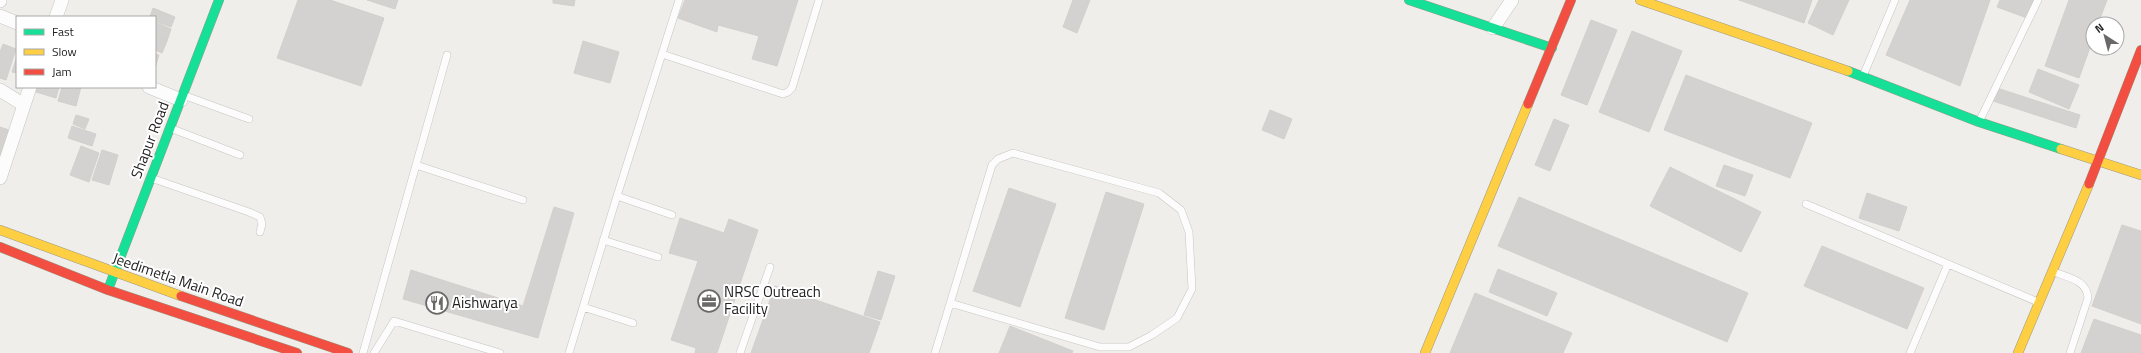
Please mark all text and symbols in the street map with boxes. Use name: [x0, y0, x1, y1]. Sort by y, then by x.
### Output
legend: [16, 16, 156, 88]
north arrow: [2085, 16, 2125, 56]
text: N: [2091, 19, 2107, 37]
text: Fast: [52, 22, 75, 41]
text: Slow: [52, 42, 77, 61]
text: Jam: [52, 62, 72, 81]
street label: Shapur Road: [124, 98, 175, 182]
street label: Jeedimetla Main Road: [109, 246, 247, 313]
place label: NRSC Outreach Facility: [724, 280, 821, 320]
office icon: NRSC Outreach Facility: [696, 288, 722, 314]
restaurant icon: Aishwarya: [424, 290, 450, 316]
place label: Aishwarya: [452, 291, 518, 314]

